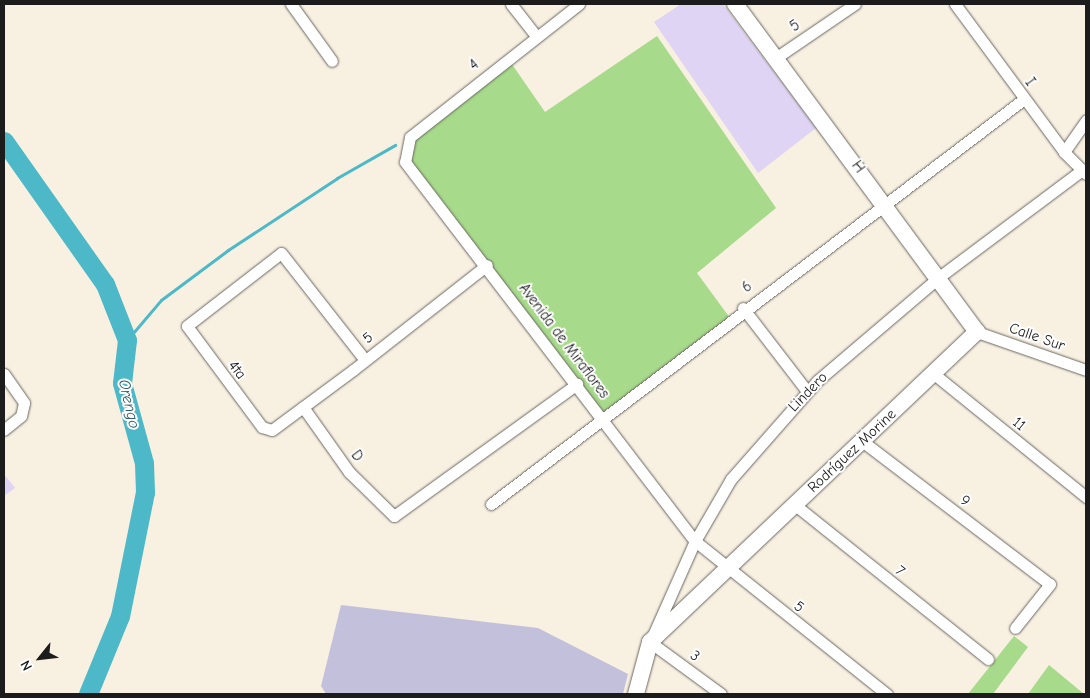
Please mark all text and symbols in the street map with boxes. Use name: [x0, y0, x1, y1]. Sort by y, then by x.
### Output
street label: 5: [787, 16, 803, 36]
street label: 4: [466, 56, 482, 74]
street label: I: [1021, 74, 1039, 90]
street label: H: [848, 157, 868, 177]
street label: 6: [738, 277, 756, 297]
street label: Avenida de Miraflores: [515, 280, 613, 402]
street label: Calle Sur: [1007, 319, 1067, 355]
street label: 5: [359, 328, 377, 348]
street label: 4ta: [224, 357, 250, 383]
street label: Lindero: [785, 368, 831, 416]
water label: Orengo: [114, 378, 144, 430]
street label: Rodríguez Morine: [804, 405, 900, 497]
street label: 11: [1009, 413, 1029, 435]
street label: D: [347, 447, 367, 465]
street label: 9: [956, 491, 974, 511]
street label: 7: [892, 562, 908, 580]
street label: 5: [790, 597, 808, 617]
north arrow: [15, 633, 65, 683]
street label: 3: [687, 647, 703, 665]
text: N: [17, 657, 36, 674]

